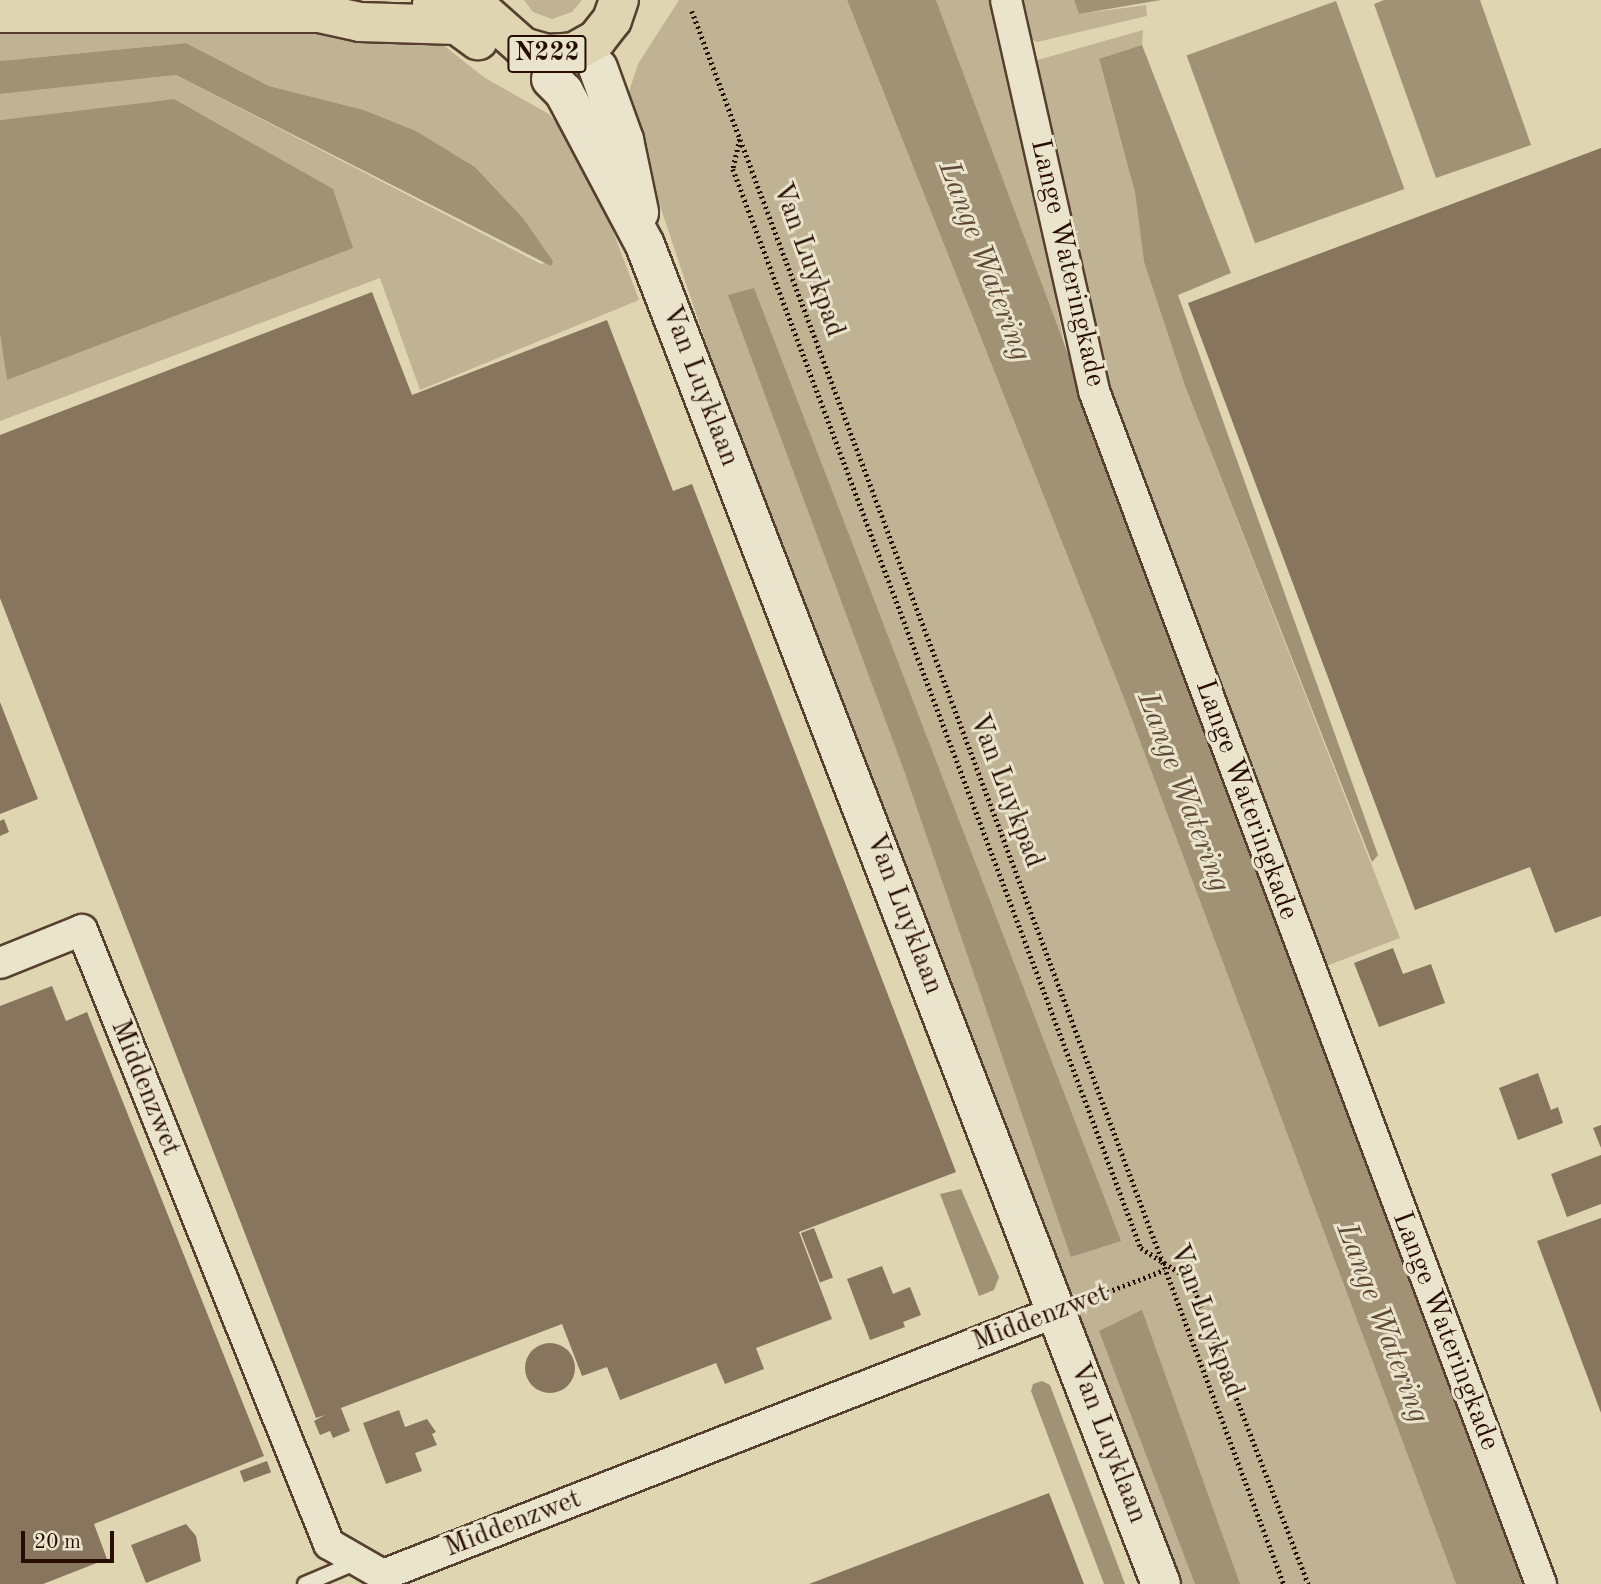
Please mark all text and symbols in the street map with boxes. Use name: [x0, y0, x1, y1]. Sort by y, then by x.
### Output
road number: N222: [507, 32, 587, 76]
street label: Lange Wateringkade: [1022, 136, 1112, 390]
water label: Lange Watering: [929, 156, 1039, 366]
street label: Van Luykpad: [764, 178, 852, 342]
street label: Van Luyklaan: [654, 301, 746, 471]
street label: Lange Wateringkade: [1187, 675, 1305, 925]
water label: Lange Watering: [1128, 687, 1238, 897]
street label: Van Luykpad: [961, 709, 1051, 873]
street label: Van Luyklaan: [858, 829, 950, 999]
street label: Middenzwet: [103, 1015, 187, 1161]
street label: Lange Wateringkade: [1384, 1207, 1506, 1455]
water label: Lange Watering: [1327, 1218, 1437, 1428]
street label: Van Luykpad: [1161, 1239, 1251, 1403]
street label: Middenzwet: [968, 1277, 1114, 1359]
street label: Van Luyklaan: [1062, 1358, 1154, 1528]
street label: Middenzwet: [440, 1483, 586, 1565]
scale bar: [24, 1518, 117, 1562]
text: 20 m: [34, 1532, 81, 1553]

